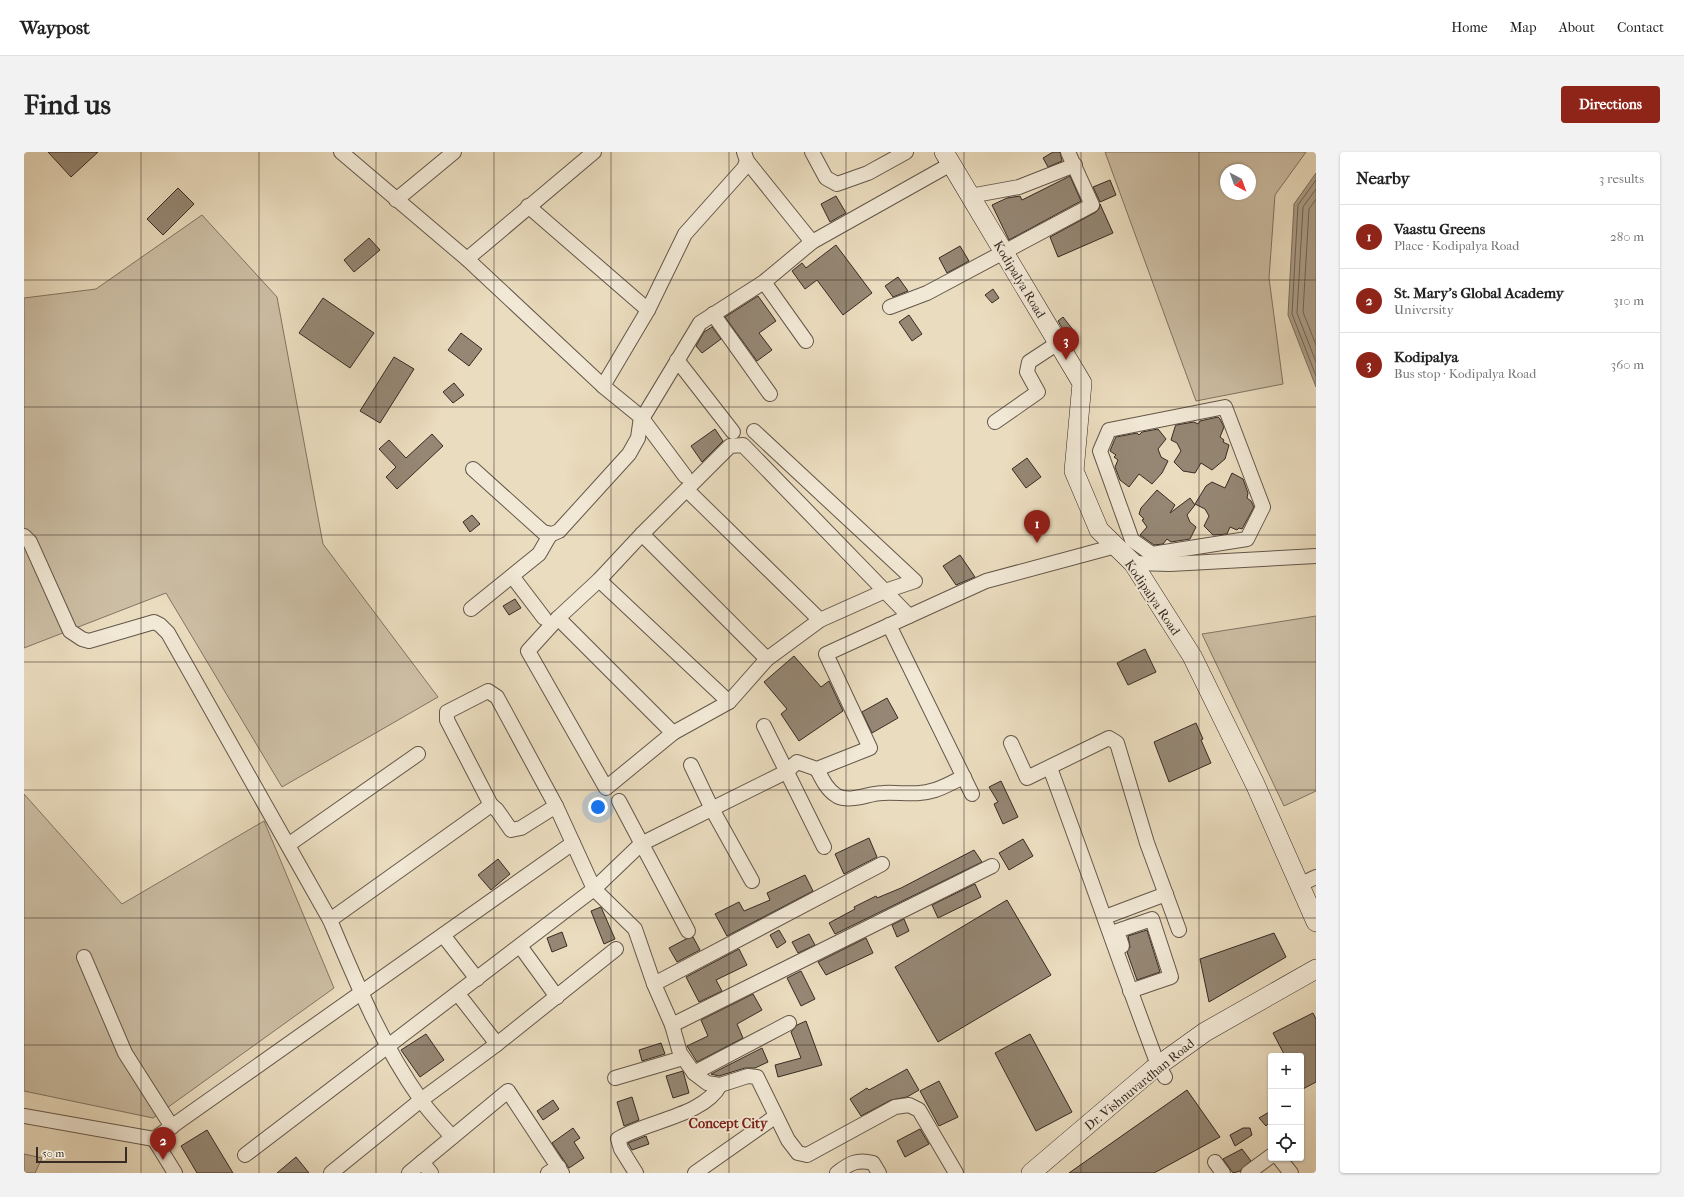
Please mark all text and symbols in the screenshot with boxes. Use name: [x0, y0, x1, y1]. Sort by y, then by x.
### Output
text: Waypost: [20, 17, 90, 39]
text: Home: [1451, 19, 1488, 36]
text: Map: [1510, 19, 1537, 36]
text: About: [1559, 19, 1595, 36]
text: Contact: [1617, 19, 1664, 36]
button: Directions: [1561, 86, 1660, 123]
text: Find us: [24, 88, 111, 121]
north arrow: [1220, 164, 1256, 200]
text: Nearby: [1356, 168, 1410, 188]
text: 3 results: [1599, 171, 1644, 186]
text: Vaastu Greens: [1394, 220, 1485, 238]
text: 1: [1367, 229, 1371, 244]
text: 280 m: [1610, 229, 1644, 244]
street label: Kodipalya Road: [991, 238, 1049, 321]
text: Place · Kodipalya Road: [1394, 238, 1519, 253]
text: St. Mary's Global Academy: [1394, 284, 1564, 302]
text: 2: [1366, 293, 1372, 308]
text: 310 m: [1613, 293, 1644, 308]
text: University: [1394, 302, 1454, 317]
pin: 3: [1053, 327, 1079, 360]
text: Kodipalya: [1394, 348, 1459, 366]
text: 3: [1366, 357, 1372, 372]
text: 360 m: [1611, 357, 1644, 372]
text: Bus stop · Kodipalya Road: [1394, 366, 1536, 381]
pin: 1: [1024, 510, 1050, 543]
street label: Kodipalya Road: [1122, 557, 1184, 639]
your location: [588, 797, 608, 817]
street label: Dr. Vishnuvardhan Road: [1081, 1035, 1198, 1133]
map controls: [1268, 1053, 1304, 1161]
button: +: [1268, 1053, 1304, 1089]
button: −: [1268, 1089, 1304, 1125]
district label: Concept City: [688, 1115, 769, 1132]
button: locate: [1268, 1125, 1304, 1161]
pin: 2: [150, 1127, 176, 1160]
scale bar: [36, 1145, 127, 1164]
text: 50 m: [42, 1147, 64, 1160]

